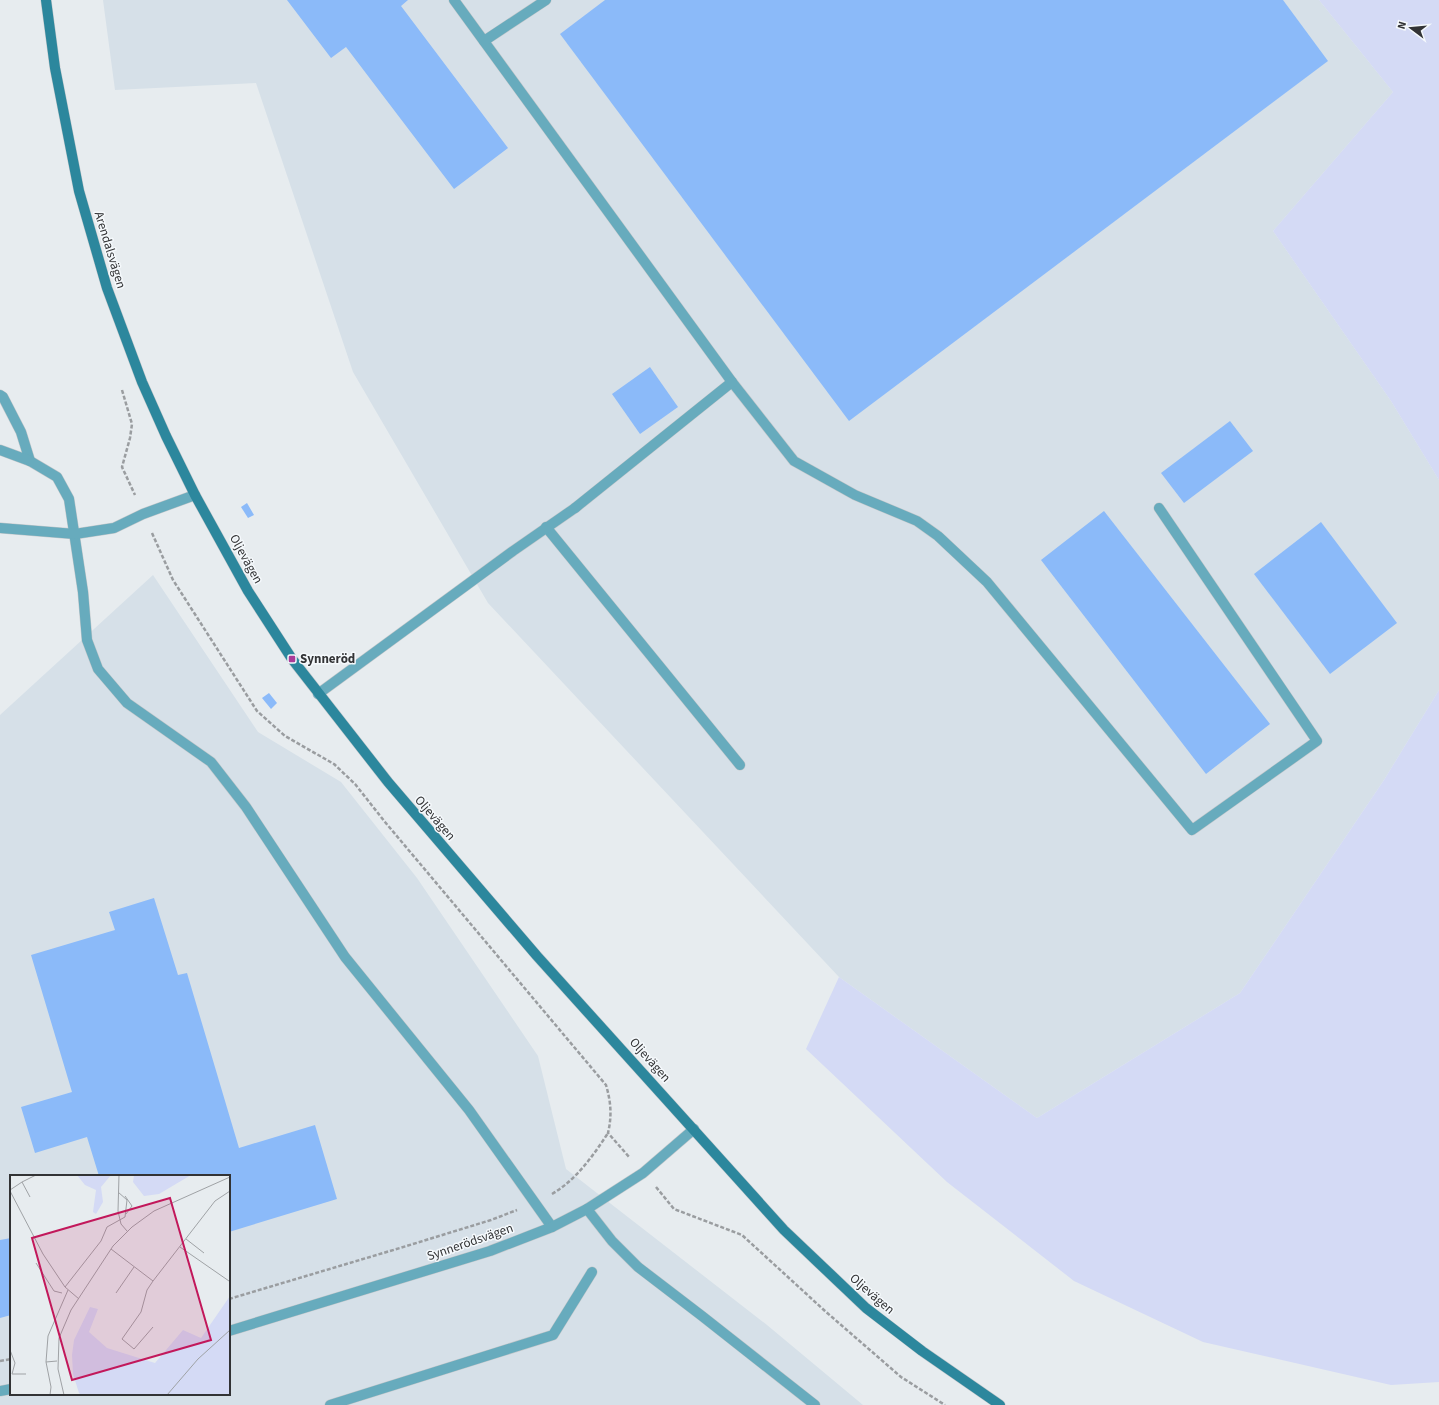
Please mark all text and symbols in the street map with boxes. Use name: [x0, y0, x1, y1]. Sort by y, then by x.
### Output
north arrow: [1391, 8, 1431, 48]
text: N: [1394, 20, 1410, 31]
street label: Arendalsvägen: [90, 209, 130, 291]
street label: Oljevägen: [225, 531, 267, 587]
place label: Synneröd: [300, 650, 355, 668]
marker: Synneröd: [287, 654, 297, 664]
street label: Oljevägen: [410, 792, 460, 844]
street label: Oljevägen: [625, 1034, 675, 1086]
inset map: [10, 1175, 230, 1395]
street label: Synnerödsvägen: [424, 1219, 516, 1265]
street label: Oljevägen: [846, 1269, 898, 1319]

